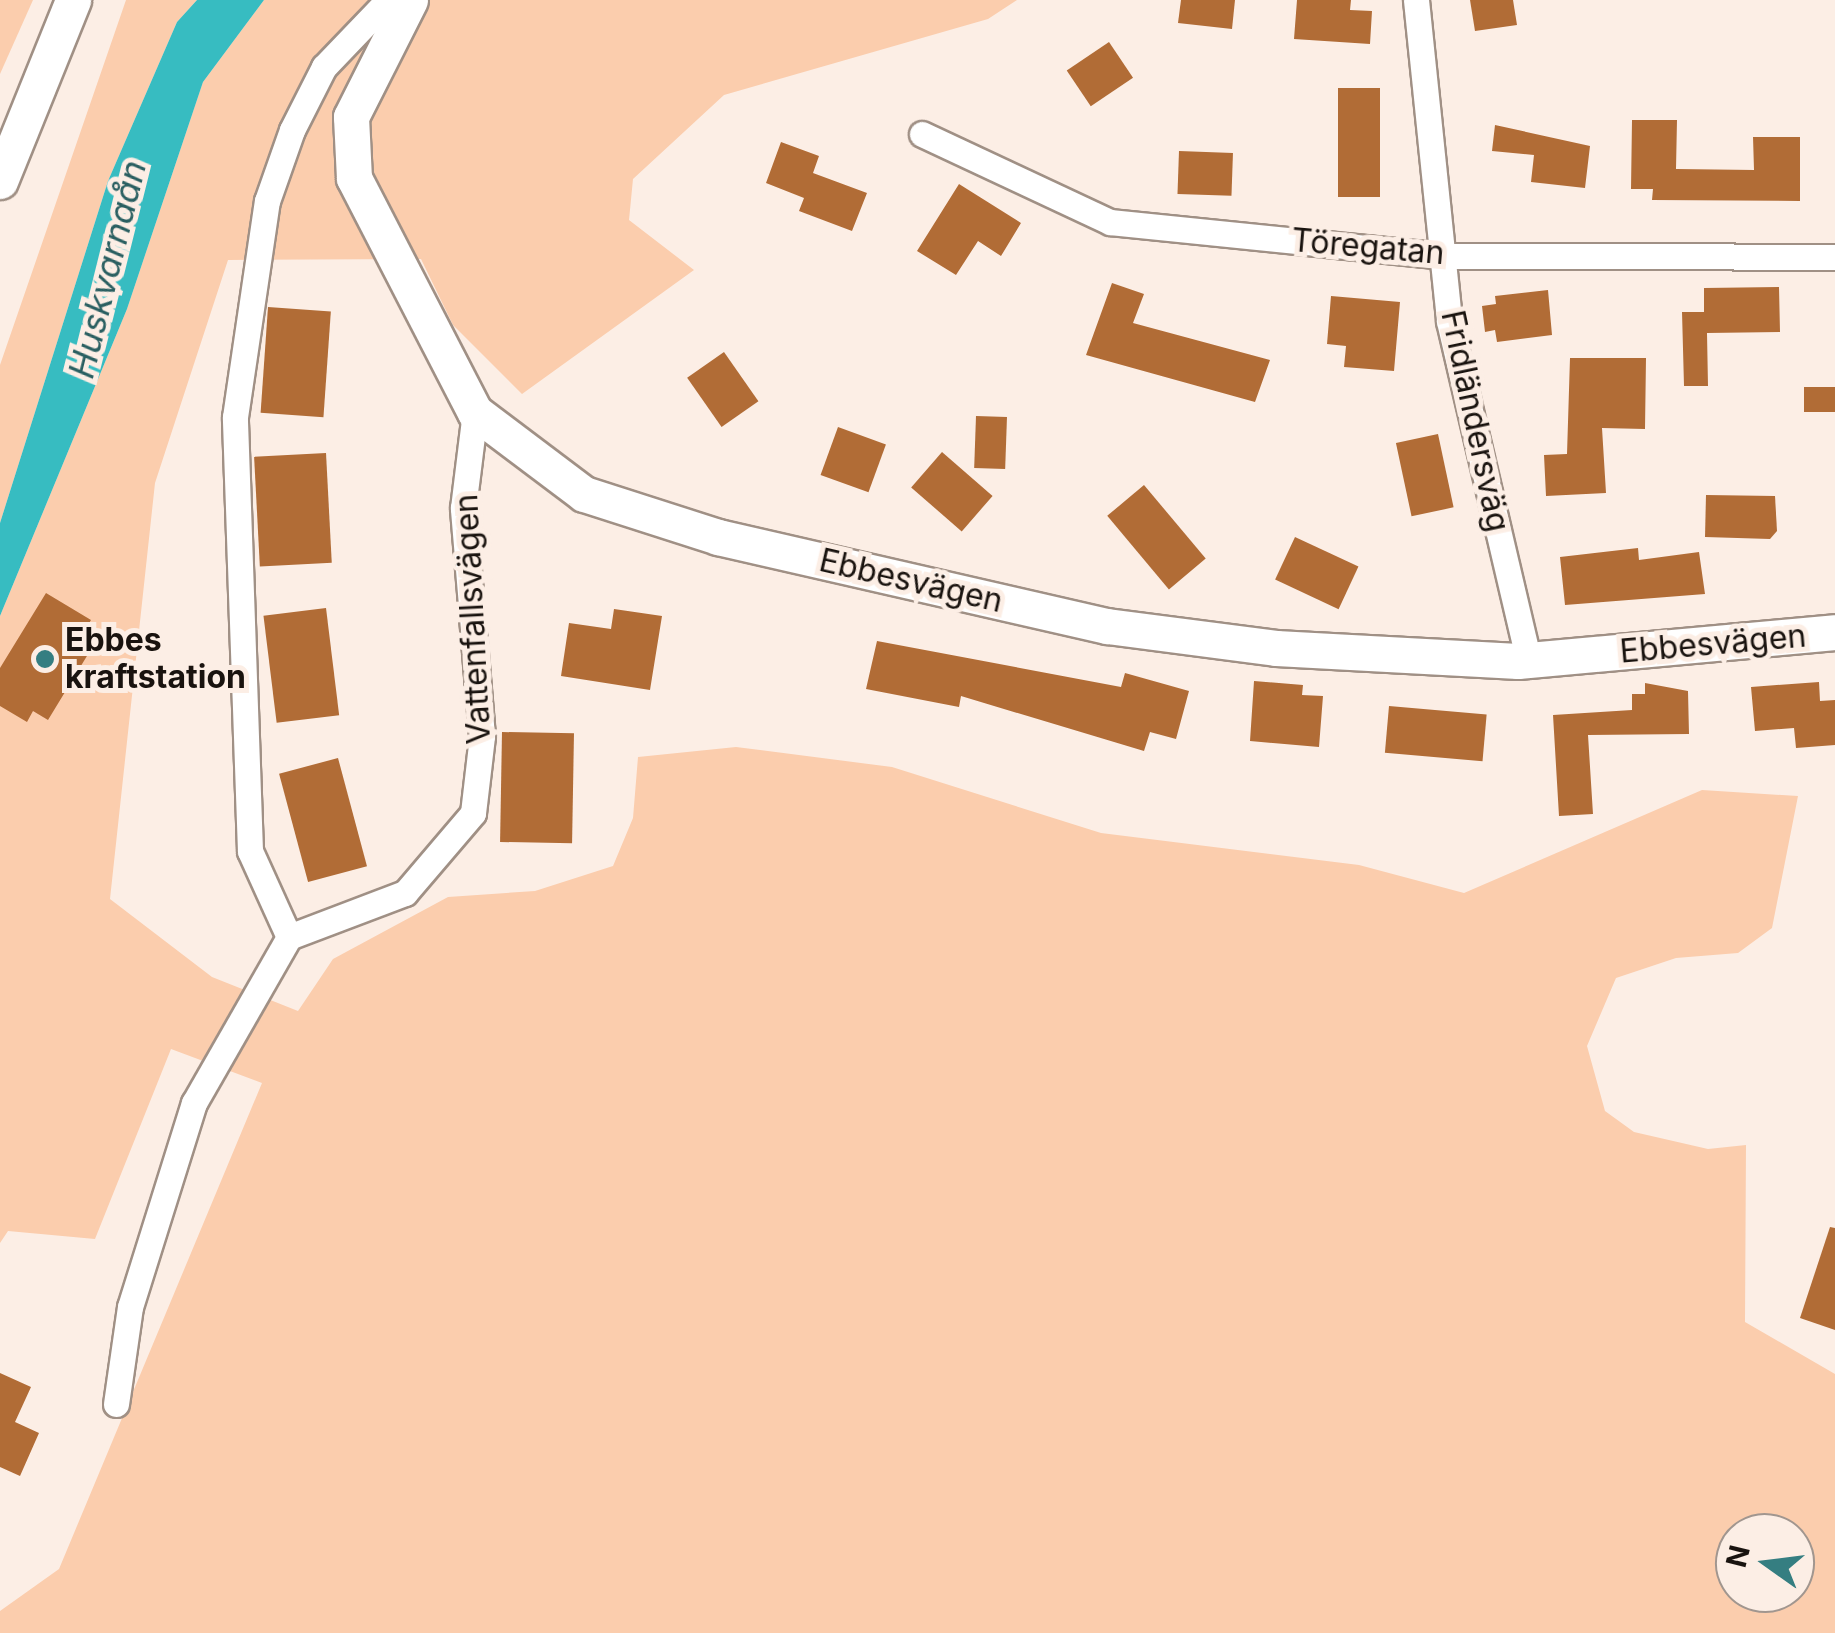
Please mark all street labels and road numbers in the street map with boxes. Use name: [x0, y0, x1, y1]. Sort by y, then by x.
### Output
street label: Töregatan: [1290, 221, 1446, 273]
street label: Fridländersväg: [1433, 307, 1517, 535]
street label: Vattenfallsvägen: [447, 493, 499, 745]
street label: Ebbesvägen: [816, 541, 1006, 621]
street label: Ebbesvägen: [1618, 617, 1808, 671]

